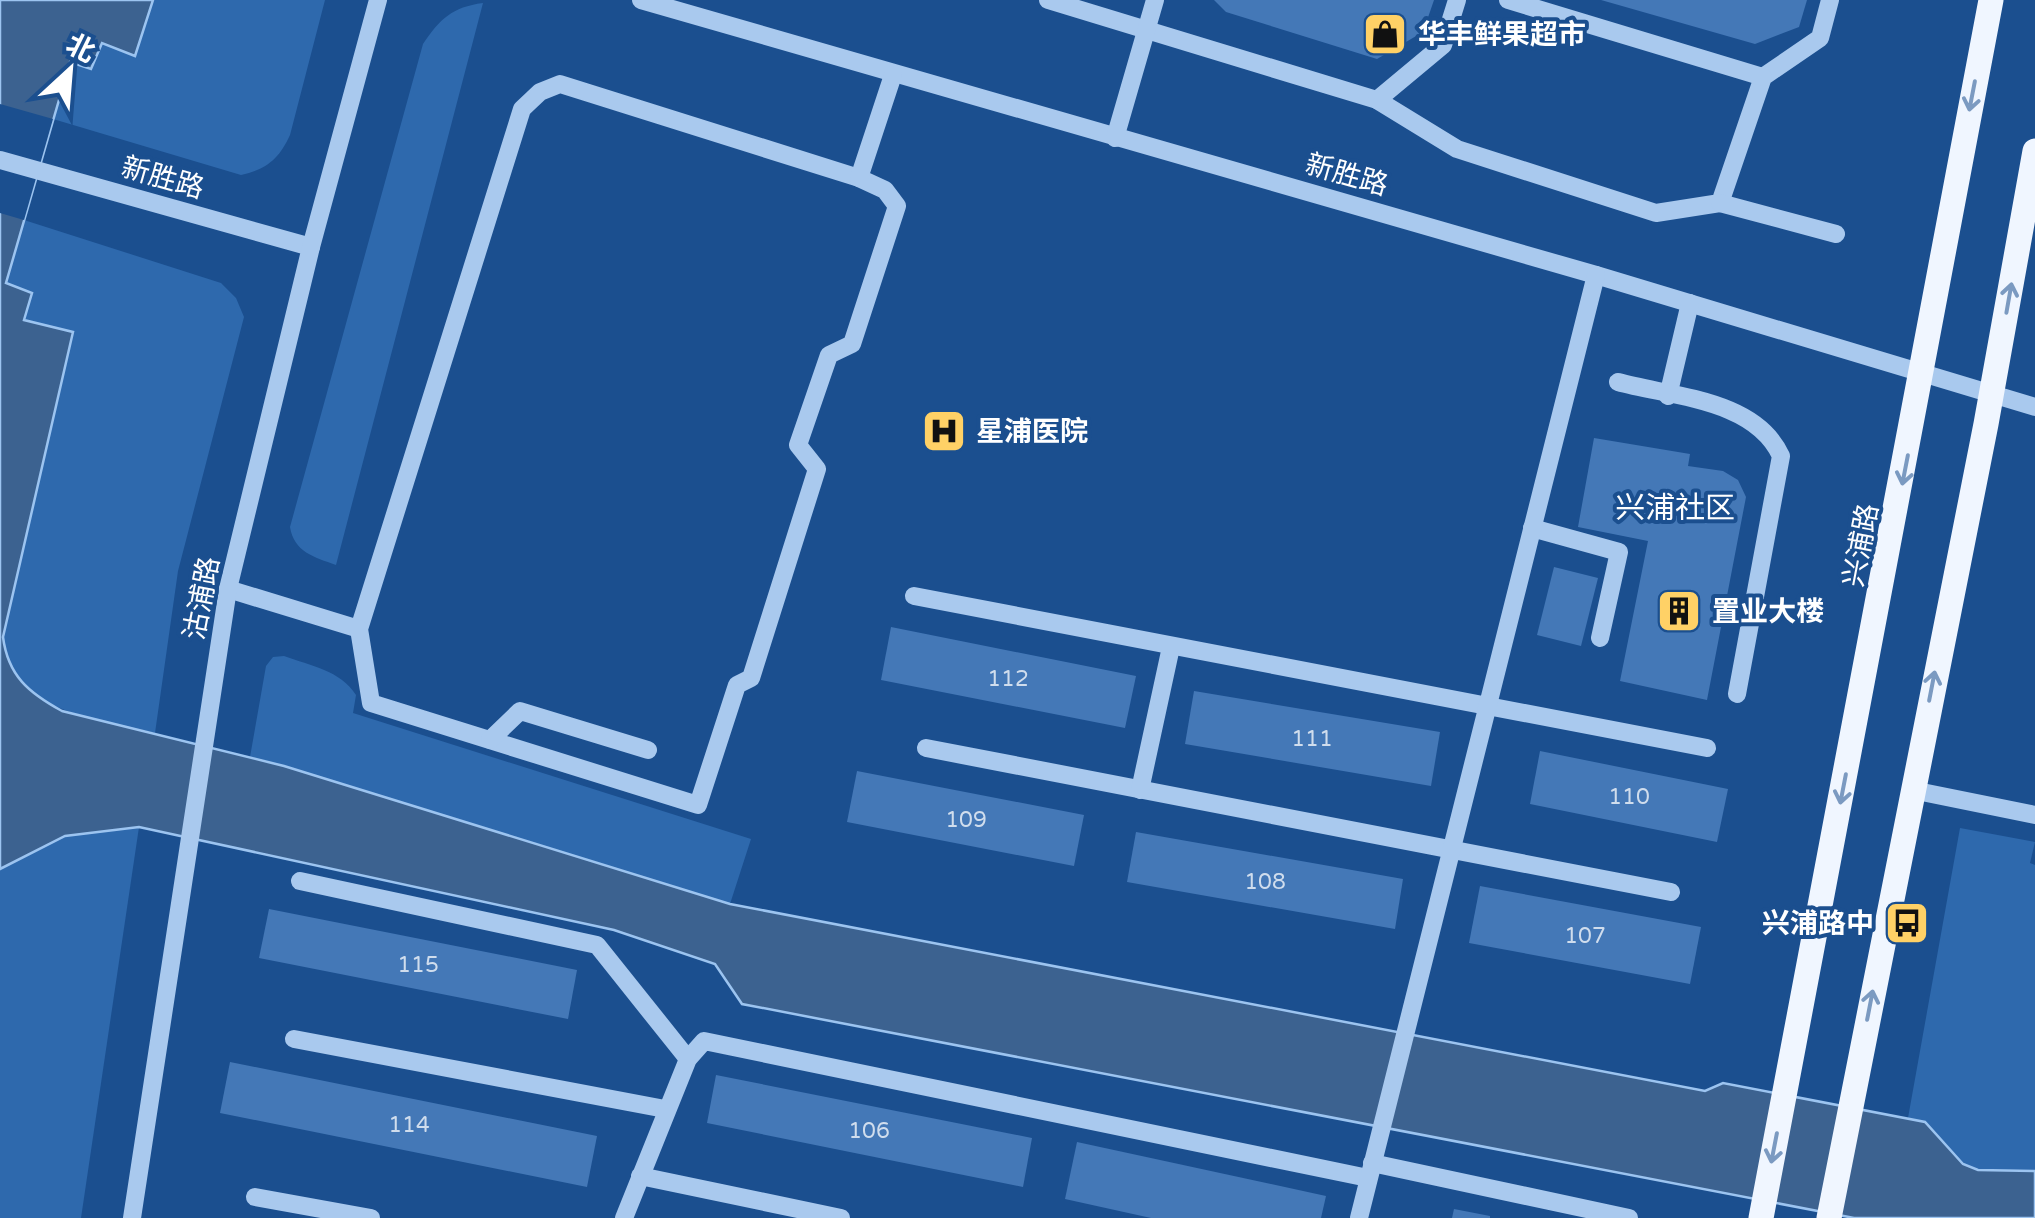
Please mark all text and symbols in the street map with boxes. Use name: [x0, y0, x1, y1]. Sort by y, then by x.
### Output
shop icon: 华丰鲜果超市: [1362, 11, 1408, 57]
place label: 华丰鲜果超市: [1418, 18, 1586, 52]
north arrow: [20, 20, 120, 120]
text: 北: [60, 27, 101, 70]
one-way arrow: [1962, 79, 1981, 111]
street label: 新胜路: [1302, 147, 1392, 203]
street label: 新胜路: [118, 150, 208, 206]
one-way arrow: [2000, 283, 2019, 315]
hospital icon: 星浦医院: [921, 408, 967, 454]
place label: 星浦医院: [976, 415, 1088, 449]
one-way arrow: [1895, 453, 1914, 486]
district label: 兴浦社区: [1615, 490, 1735, 527]
street label: 兴浦路: [1836, 501, 1886, 590]
street label: 沽浦路: [177, 554, 227, 643]
building icon: 置业大楼: [1656, 588, 1702, 634]
place label: 置业大楼: [1712, 595, 1824, 629]
house number: 112: [987, 666, 1029, 692]
one-way arrow: [1924, 670, 1943, 702]
house number: 111: [1291, 726, 1333, 752]
one-way arrow: [1833, 773, 1852, 805]
house number: 110: [1608, 784, 1650, 810]
house number: 109: [945, 807, 987, 833]
house number: 108: [1244, 869, 1286, 895]
bus stop icon: 兴浦路中: [1884, 900, 1930, 946]
place label: 兴浦路中: [1762, 907, 1874, 941]
house number: 107: [1564, 923, 1606, 949]
house number: 115: [397, 952, 439, 978]
one-way arrow: [1861, 989, 1880, 1021]
house number: 114: [388, 1112, 430, 1138]
house number: 106: [848, 1118, 890, 1144]
one-way arrow: [1764, 1131, 1783, 1163]

